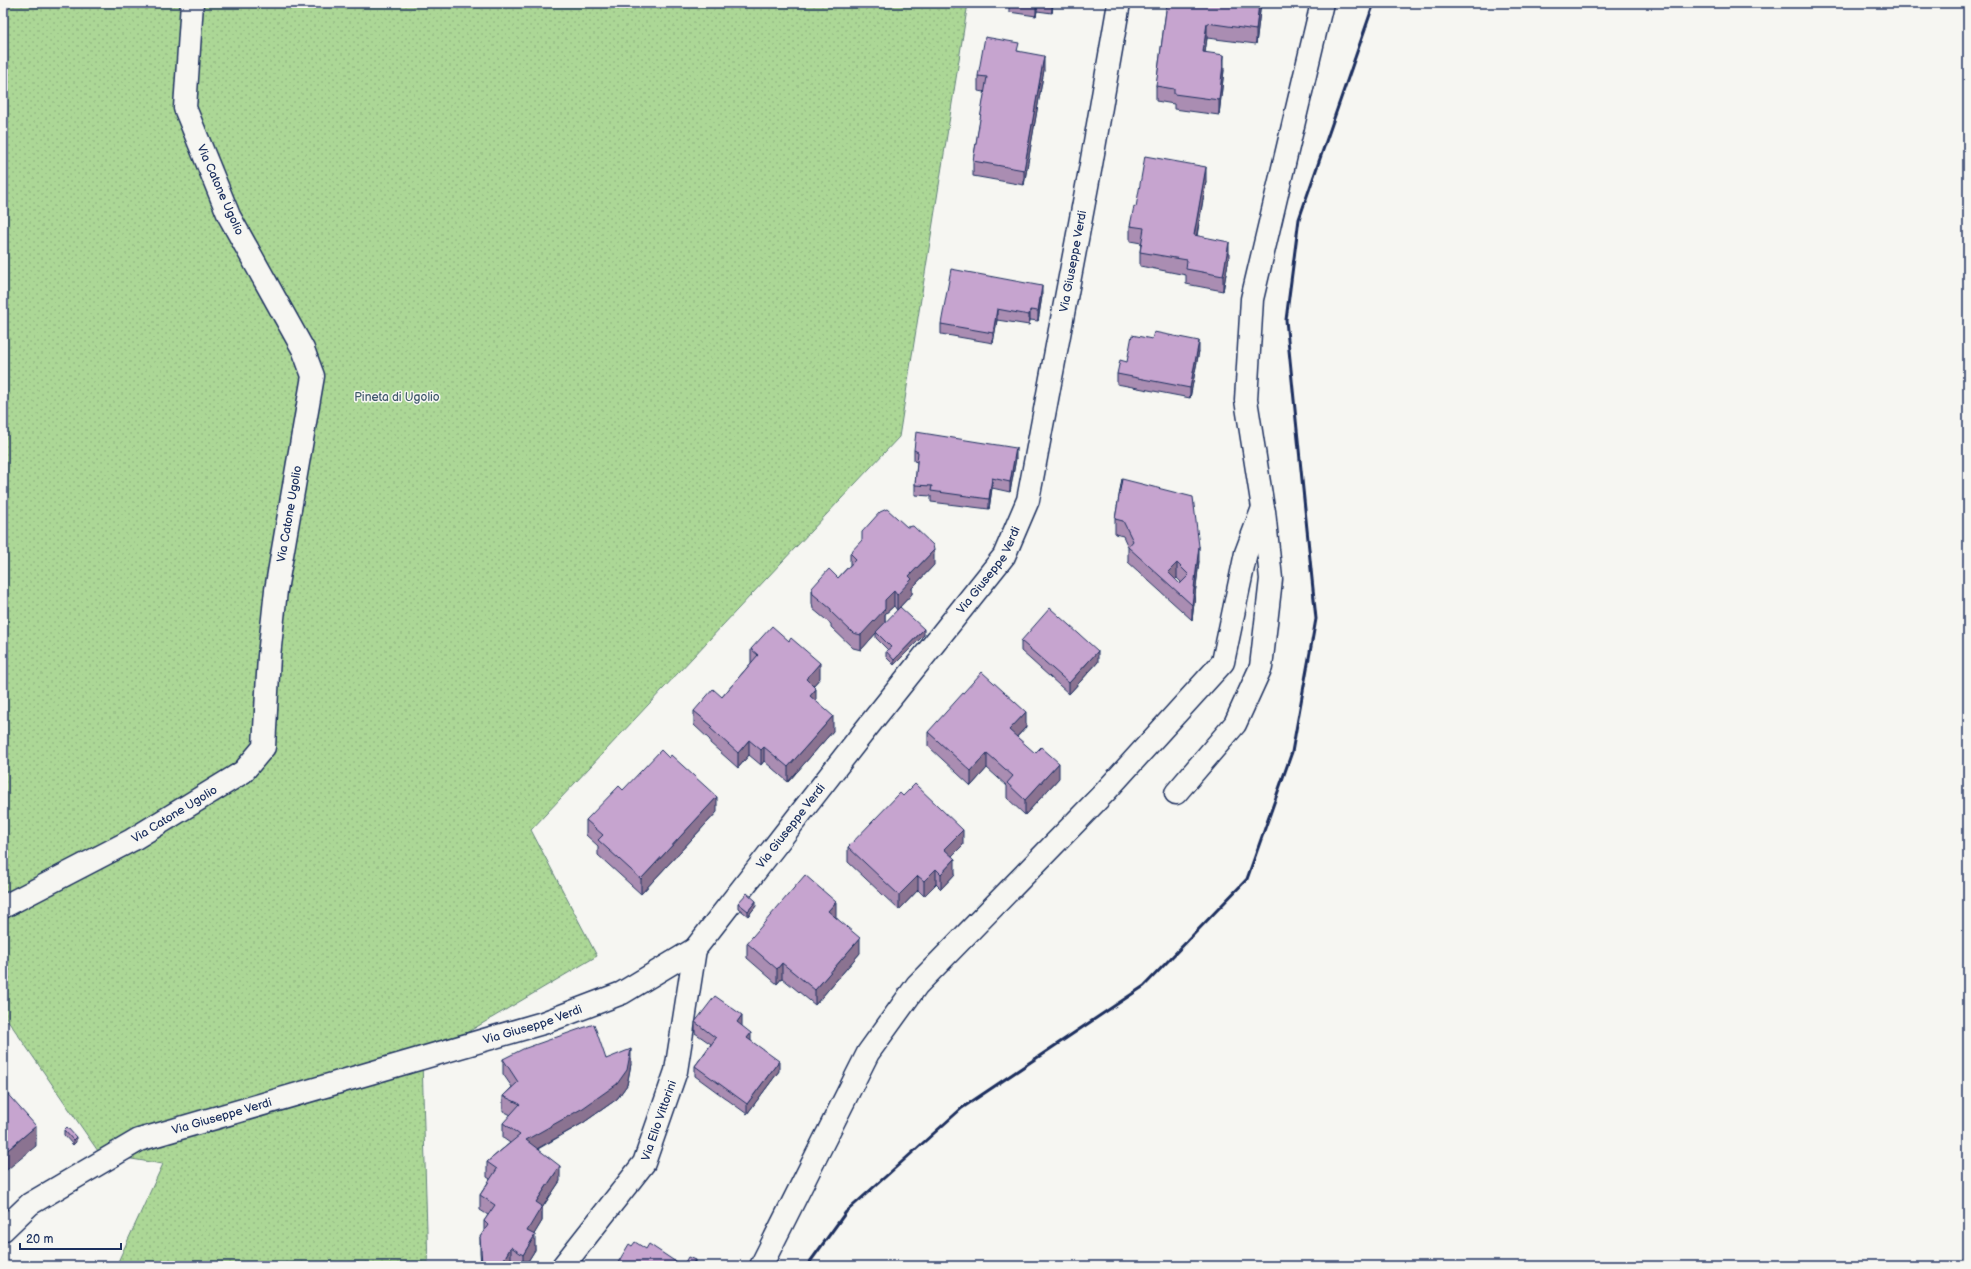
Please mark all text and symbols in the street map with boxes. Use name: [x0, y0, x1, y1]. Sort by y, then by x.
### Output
street label: Via Catone Ugolio: [193, 142, 247, 238]
street label: Via Giuseppe Verdi: [1056, 209, 1090, 313]
park label: Pineta di Ugolio: [354, 390, 440, 405]
street label: Via Catone Ugolio: [273, 464, 305, 563]
street label: Via Giuseppe Verdi: [953, 524, 1023, 617]
street label: Via Giuseppe Verdi: [753, 781, 828, 871]
street label: Via Catone Ugolio: [129, 782, 220, 846]
street label: Via Giuseppe Verdi: [481, 1001, 584, 1047]
street label: Via Elio Vittorini: [638, 1078, 680, 1163]
street label: Via Giuseppe Verdi: [170, 1094, 274, 1138]
scale bar: [20, 1225, 121, 1251]
text: 20 m: [26, 1232, 53, 1247]

